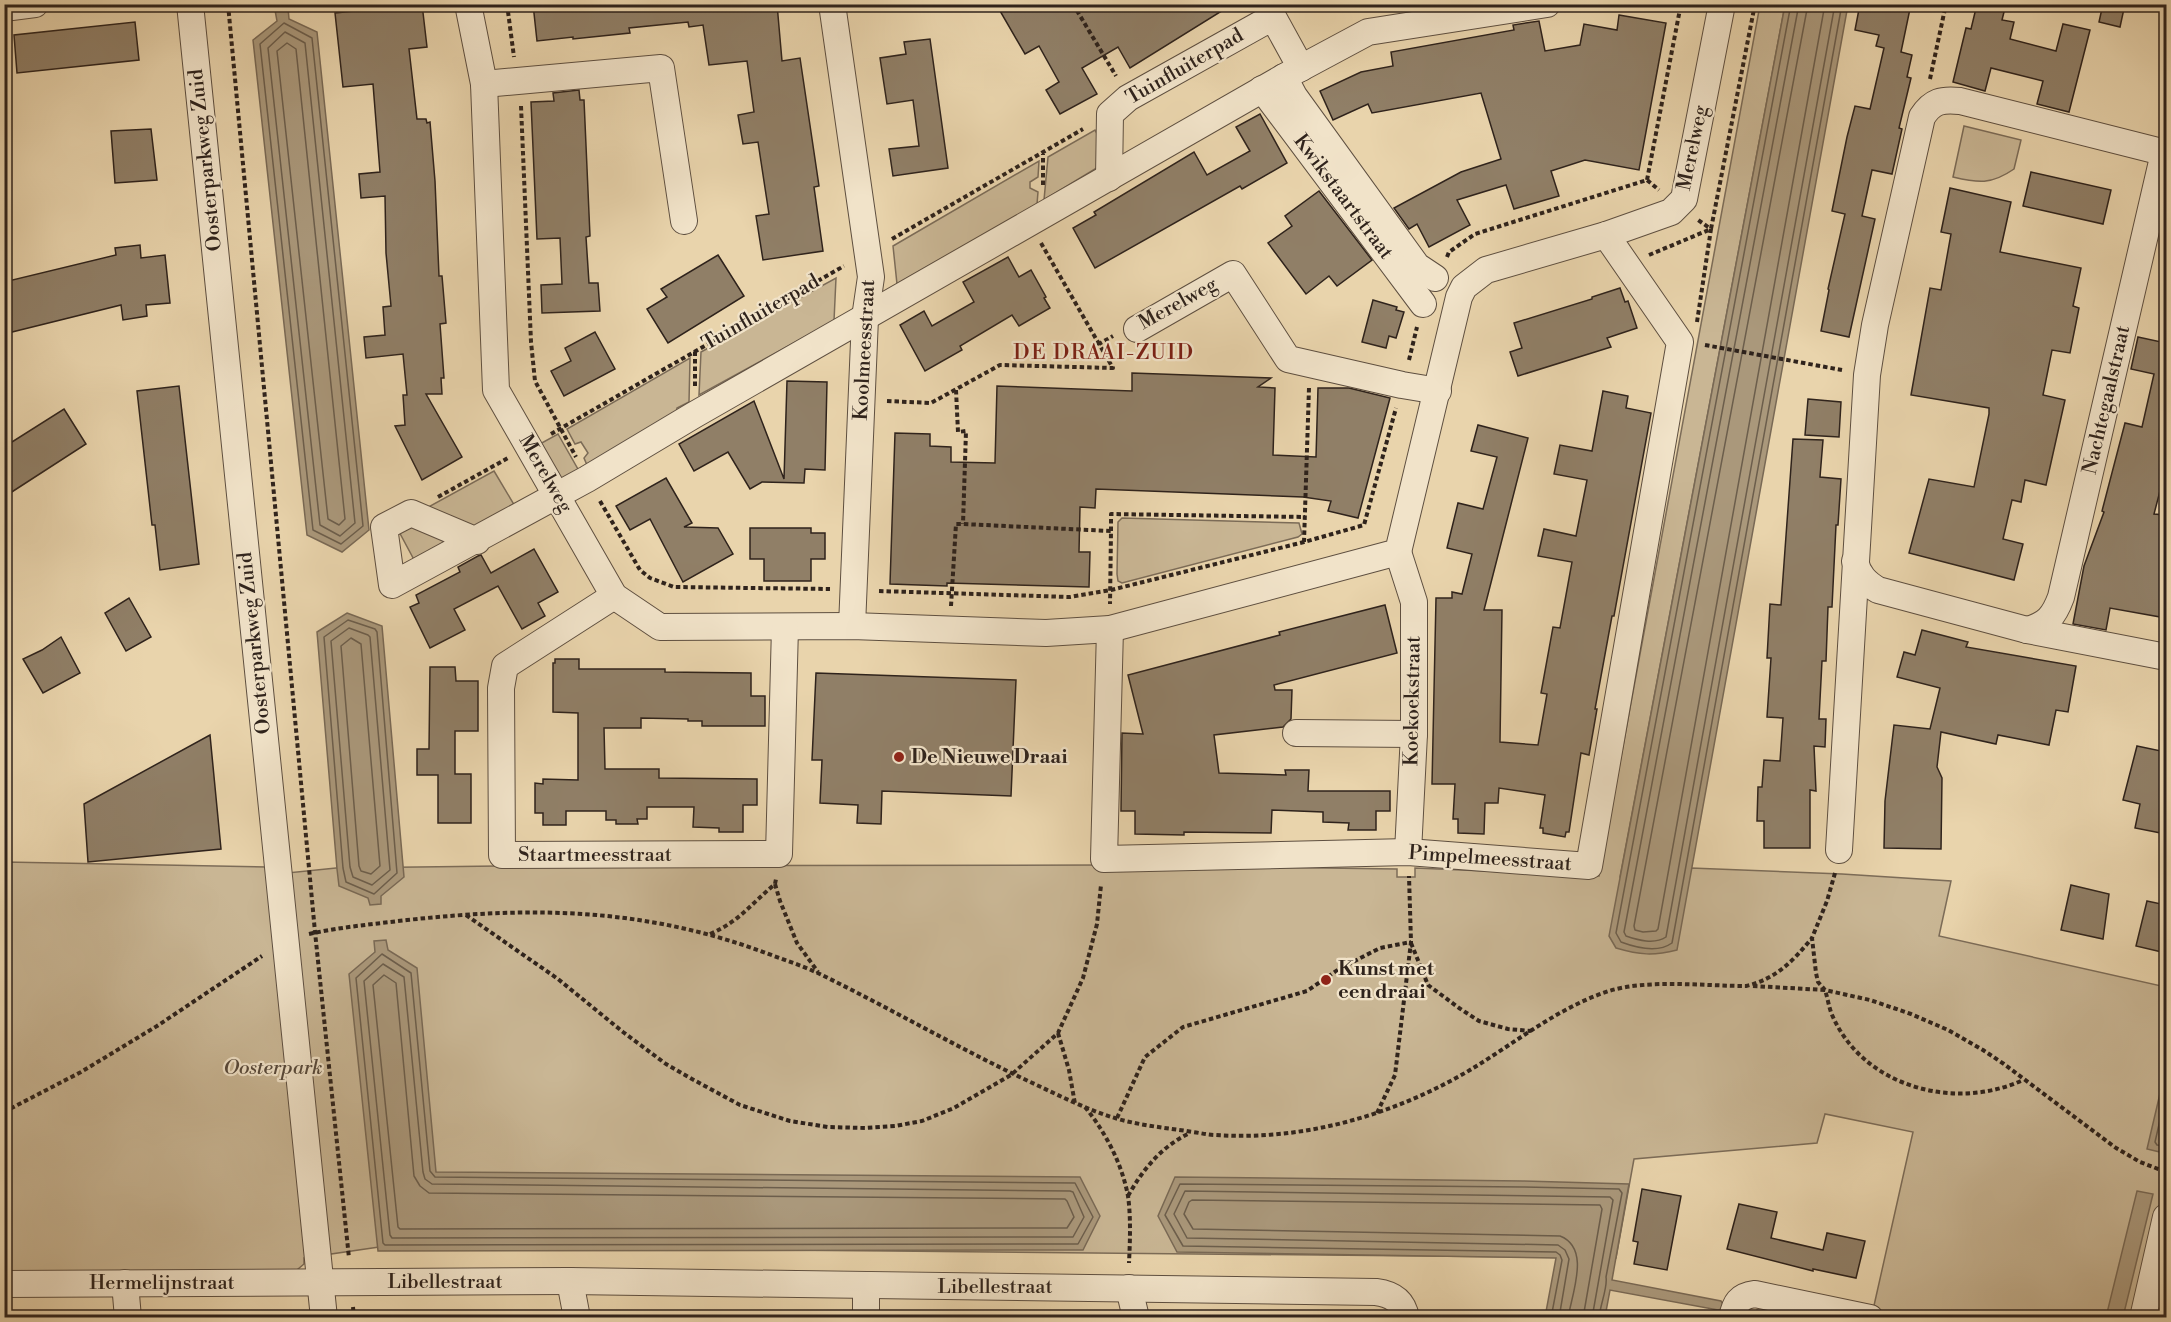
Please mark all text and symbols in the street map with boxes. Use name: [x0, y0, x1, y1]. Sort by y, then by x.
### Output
street label: Tuinfluiterpad: [1122, 23, 1249, 111]
street label: Oosterparkweg Zuid: [184, 67, 228, 252]
street label: Merelweg: [1672, 103, 1714, 193]
street label: Kwikstaartstraat: [1288, 129, 1398, 265]
street label: Tuinfluiterpad: [698, 269, 825, 357]
street label: Merelweg: [1134, 272, 1222, 336]
street label: Koolmeesstraat: [849, 279, 881, 421]
street label: Nachtegaalstraat: [2078, 323, 2136, 477]
district label: DE DRAAI-ZUID: [1013, 340, 1195, 366]
street label: Merelweg: [513, 430, 578, 518]
street label: Oosterparkweg Zuid: [233, 550, 277, 735]
street label: Koekoekstraat: [1399, 636, 1427, 766]
place label: De Nieuwe Draai: [911, 745, 1068, 770]
marker: De Nieuwe Draai: [892, 750, 906, 764]
street label: Pimpelmeesstraat: [1407, 841, 1573, 877]
street label: Staartmeesstraat: [518, 843, 672, 868]
place label: Kunst met een draai: [1338, 957, 1435, 1005]
marker: Kunst met een draai: [1319, 973, 1333, 987]
park label: Oosterpark: [224, 1056, 322, 1081]
street label: Libellestraat: [387, 1270, 503, 1295]
street label: Hermelijnstraat: [89, 1271, 235, 1296]
street label: Libellestraat: [937, 1275, 1053, 1300]

